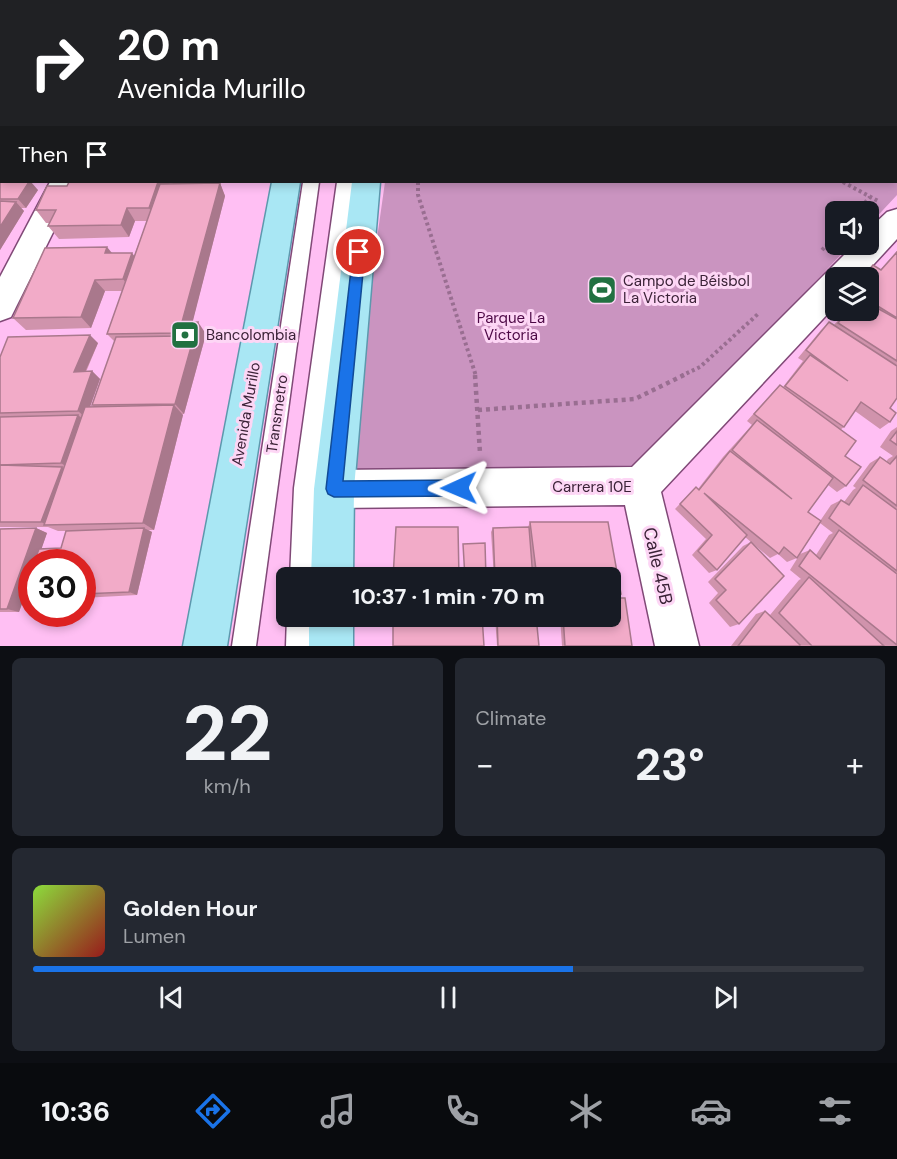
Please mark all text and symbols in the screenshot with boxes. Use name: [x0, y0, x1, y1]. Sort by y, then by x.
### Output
text: 20 m: [117, 18, 220, 73]
icon: right: [18, 24, 96, 102]
text: Avenida Murillo: [117, 71, 306, 106]
icon: arrive: [80, 138, 113, 171]
text: Then: [18, 140, 68, 169]
map controls: [825, 201, 879, 321]
button: sound: [825, 201, 879, 255]
pin: [333, 226, 384, 277]
icon: arrive: [342, 235, 375, 268]
button: layers: [825, 267, 879, 321]
place label: Campo de Béisbol La Victoria: [623, 271, 750, 308]
sports icon: Campo de Béisbol La Victoria: [586, 274, 618, 306]
park label: Parque La Victoria: [477, 308, 545, 345]
bank icon: Bancolombia: [169, 319, 201, 351]
place label: Bancolombia: [206, 325, 296, 345]
street label: Avenida Murillo: [227, 360, 265, 467]
street label: Transmetro: [262, 373, 292, 455]
position arrow: [427, 456, 491, 520]
street label: Carrera 10E: [552, 477, 632, 497]
street label: Calle 45B: [637, 525, 679, 607]
speed limit sign: 30: [18, 549, 96, 627]
text: 10:37 · 1 min · 70 m: [352, 582, 545, 611]
text: 22: [182, 683, 272, 784]
text: Climate: [476, 705, 546, 731]
text: 23°: [635, 735, 704, 794]
text: −: [476, 743, 494, 786]
text: +: [846, 743, 864, 786]
text: km/h: [204, 773, 251, 799]
text: Golden Hour: [123, 894, 258, 923]
text: Lumen: [123, 923, 186, 949]
icon: previous: [155, 981, 188, 1014]
icon: pause: [432, 981, 465, 1014]
icon: next: [709, 981, 742, 1014]
icon: directions: [192, 1090, 234, 1132]
icon: music: [317, 1090, 359, 1132]
icon: phone: [441, 1090, 483, 1132]
icon: climate: [565, 1090, 607, 1132]
icon: car: [690, 1090, 732, 1132]
icon: filters: [814, 1090, 856, 1132]
text: 10:36: [41, 1094, 110, 1129]

